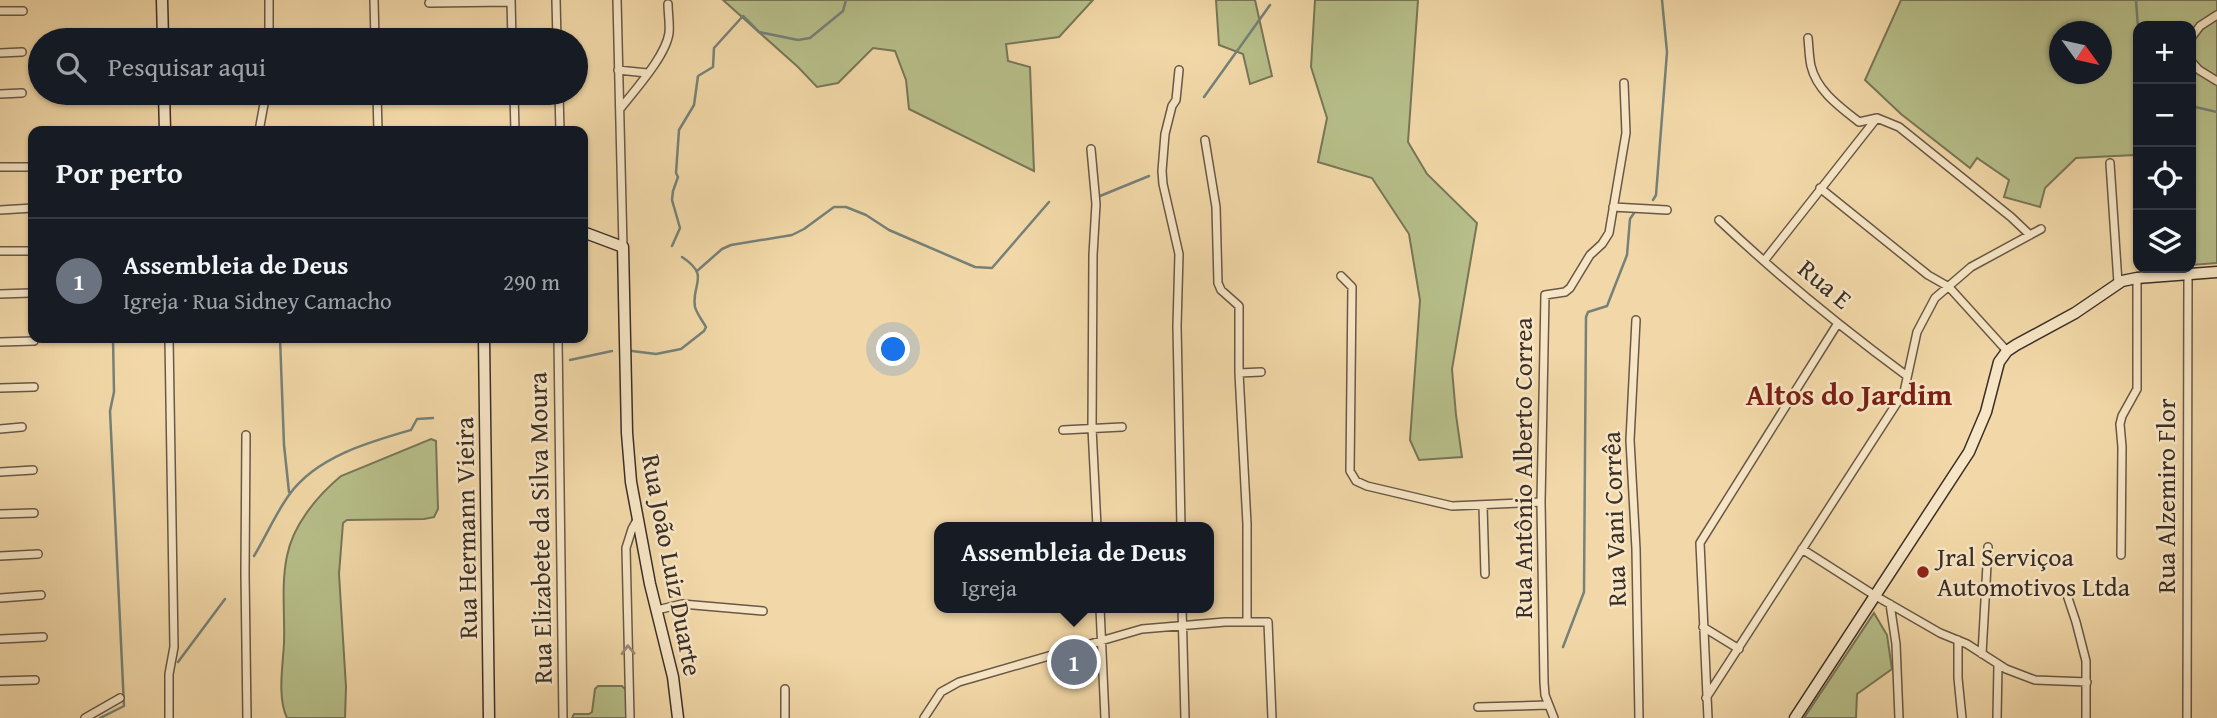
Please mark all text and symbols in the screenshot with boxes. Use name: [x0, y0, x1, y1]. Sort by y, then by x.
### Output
north arrow: [2049, 21, 2112, 84]
map controls: [2133, 21, 2196, 273]
button: +: [2133, 21, 2196, 84]
search box: [28, 28, 588, 105]
text: Pesquisar aqui: [108, 47, 266, 86]
icon: search: [52, 48, 90, 86]
button: −: [2133, 84, 2196, 147]
button: locate: [2133, 147, 2196, 210]
text: Por perto: [56, 150, 183, 194]
button: layers: [2133, 210, 2196, 273]
text: Assembleia de Deus: [123, 245, 348, 284]
street label: Rua E: [1790, 249, 1861, 318]
text: 1: [73, 265, 85, 298]
text: 290 m: [503, 265, 560, 298]
text: Igreja · Rua Sidney Camacho: [123, 284, 392, 317]
street label: Rua Antônio Alberto Correa: [1503, 317, 1542, 619]
your location: [876, 332, 910, 366]
street label: Rua Elizabete da Silva Moura: [517, 371, 562, 684]
district label: Altos do Jardim: [1746, 372, 1953, 416]
street label: Rua Alzemiro Flor: [2146, 398, 2185, 594]
street label: Rua Hermann Vieira: [444, 416, 487, 639]
street label: Rua Vani Corrêa: [1591, 430, 1636, 608]
street label: Rua João Luiz Duarte: [632, 451, 713, 679]
popup: [934, 522, 1214, 613]
text: Assembleia de Deus: [961, 532, 1187, 571]
place label: Jral Serviçoa Automotivos Ltda: [1934, 537, 2131, 606]
marker: Jral Serviçoa Automotivos Ltda: [1915, 564, 1931, 580]
text: Igreja: [961, 571, 1017, 604]
pin: 1: [1051, 636, 1097, 688]
one-way arrow: [620, 644, 635, 655]

